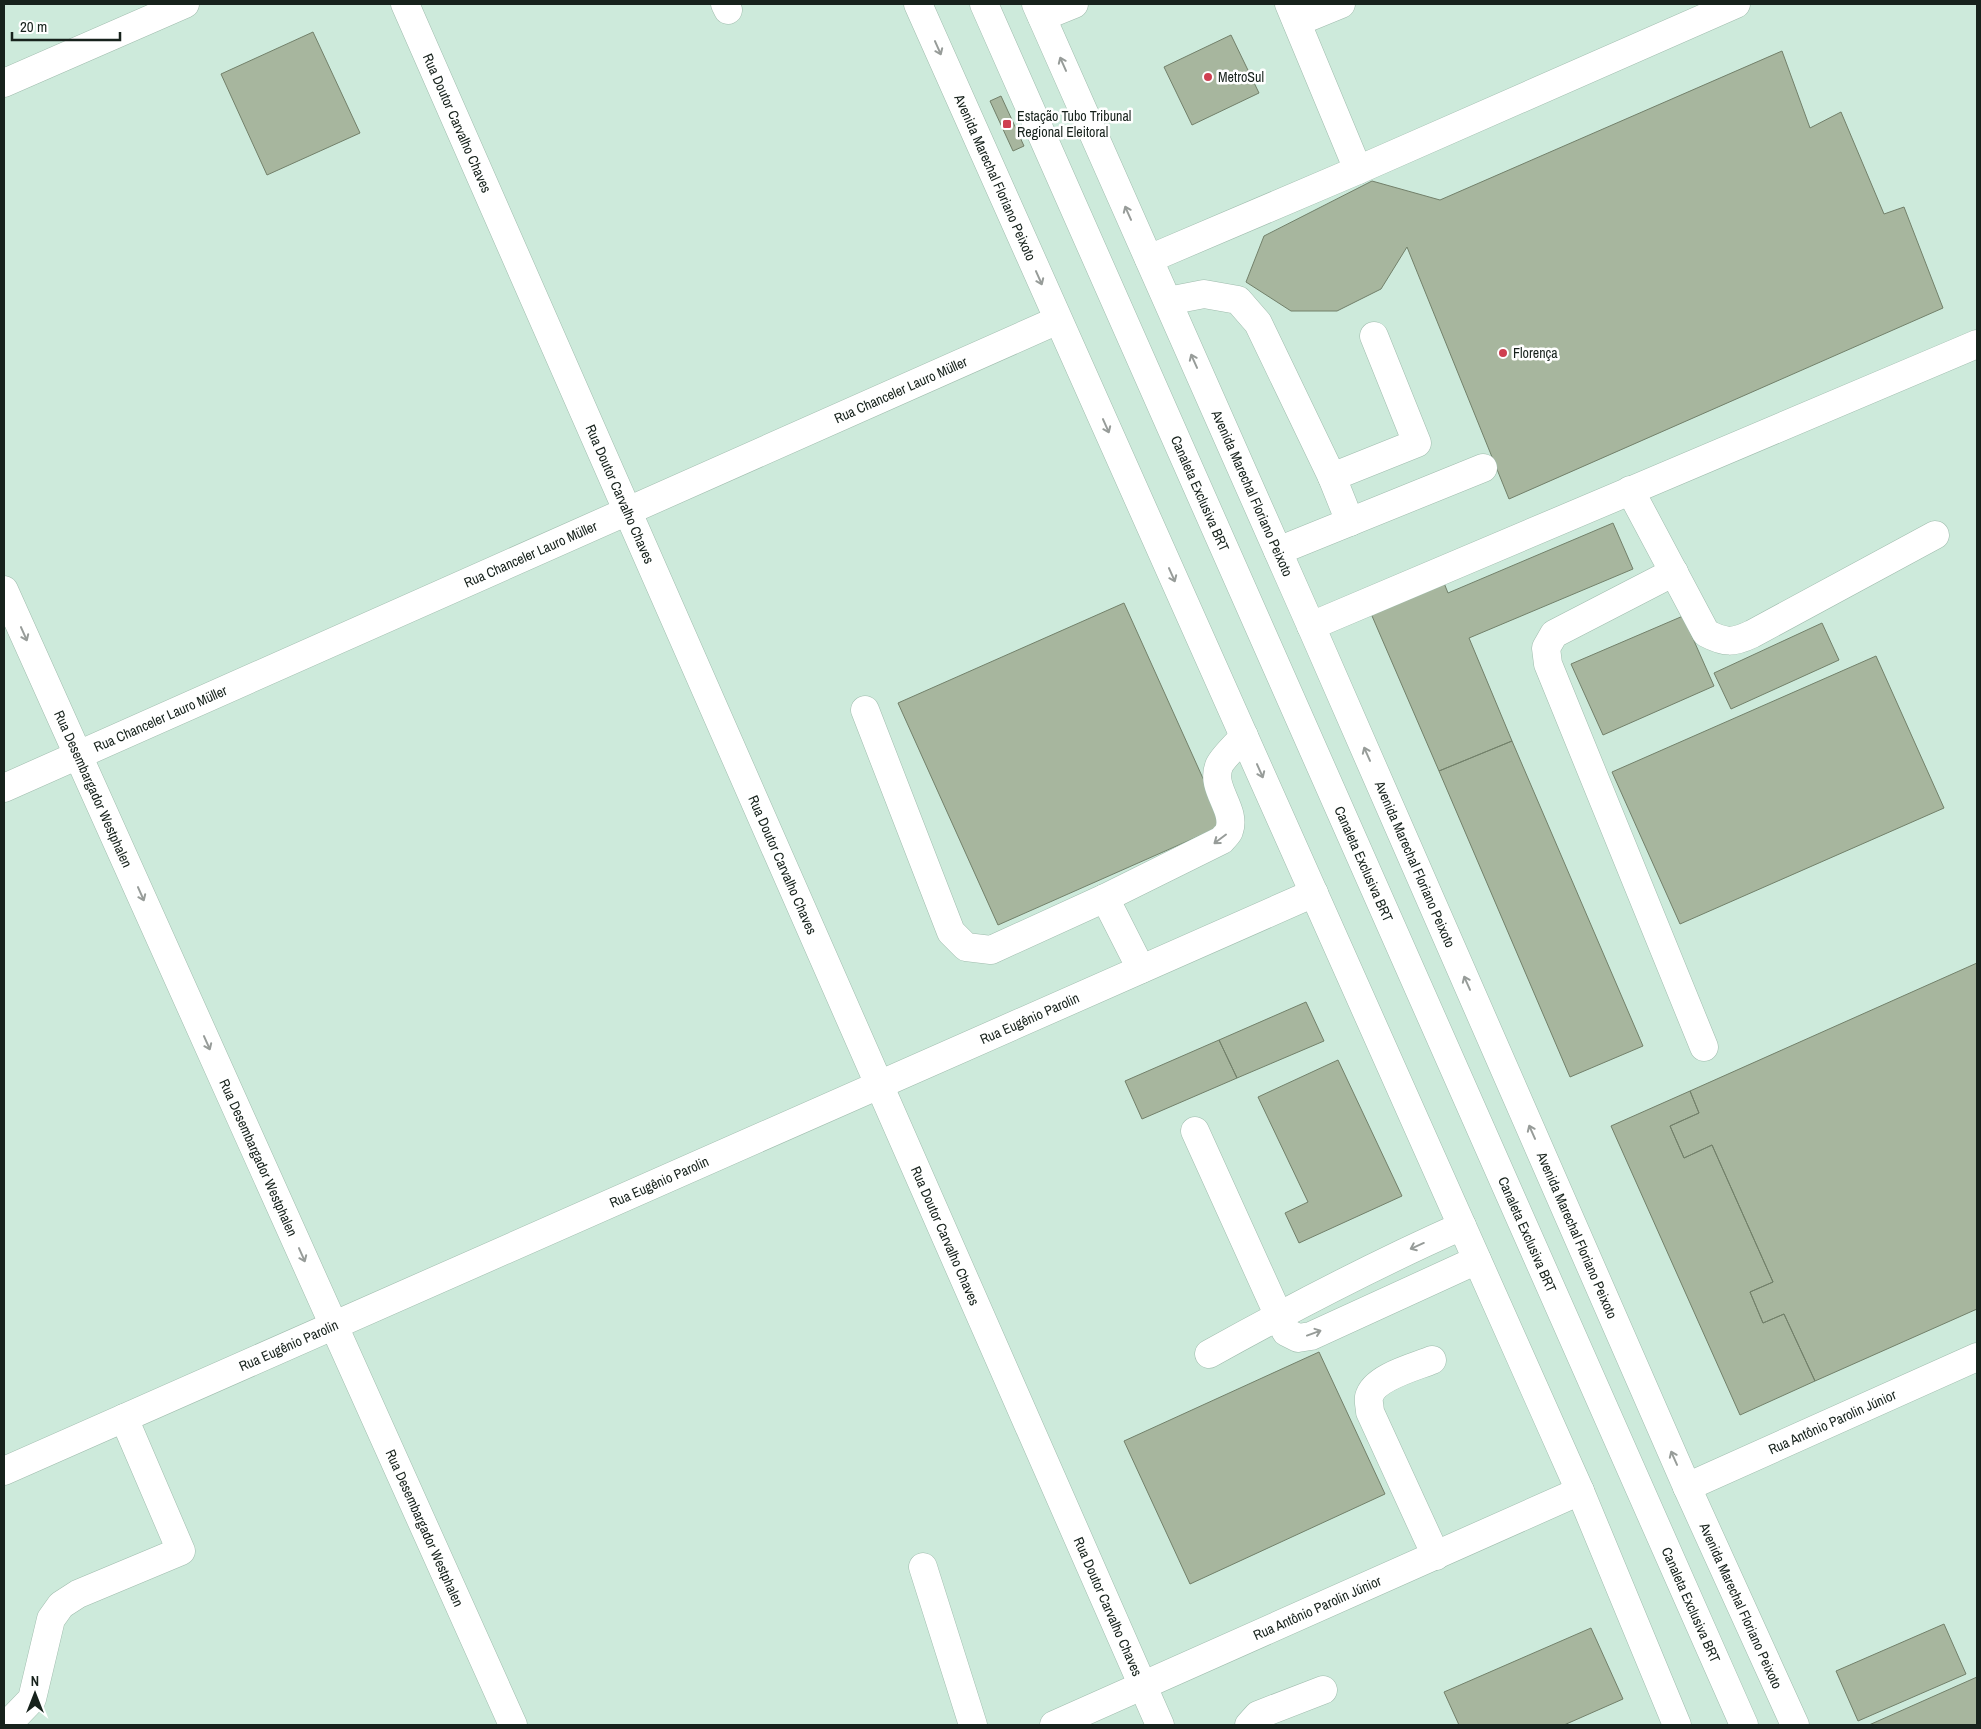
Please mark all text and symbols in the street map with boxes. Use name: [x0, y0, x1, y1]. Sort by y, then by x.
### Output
scale bar: [12, 10, 120, 42]
text: 20 m: [20, 16, 47, 37]
one-way arrow: [933, 40, 943, 55]
street label: Rua Doutor Carvalho Chaves: [419, 51, 496, 196]
one-way arrow: [1057, 57, 1067, 72]
place label: MetroSul: [1218, 68, 1264, 86]
marker: MetroSul: [1202, 71, 1214, 83]
street label: Avenida Marechal Floriano Peixoto: [950, 91, 1040, 263]
place label: Estação Tubo Tribunal Regional Eleitoral: [1017, 107, 1131, 141]
marker: Estação Tubo Tribunal Regional Eleitoral: [1001, 118, 1013, 130]
one-way arrow: [1123, 206, 1133, 221]
one-way arrow: [1035, 270, 1045, 285]
place label: Florença: [1513, 344, 1558, 362]
marker: Florença: [1497, 347, 1509, 359]
street label: Rua Chanceler Lauro Müller: [831, 352, 970, 427]
one-way arrow: [1188, 354, 1198, 369]
street label: Avenida Marechal Floriano Peixoto: [1207, 406, 1297, 579]
one-way arrow: [1101, 418, 1111, 433]
street label: Rua Doutor Carvalho Chaves: [582, 422, 658, 567]
street label: Canaleta Exclusiva BRT: [1167, 433, 1233, 554]
street label: Rua Chanceler Lauro Müller: [461, 517, 600, 592]
one-way arrow: [1168, 567, 1177, 582]
one-way arrow: [19, 626, 29, 641]
street label: Rua Chanceler Lauro Müller: [91, 681, 230, 756]
street label: Rua Desembargador Westphalen: [50, 708, 136, 870]
one-way arrow: [1361, 747, 1371, 762]
one-way arrow: [1255, 763, 1265, 778]
street label: Avenida Marechal Floriano Peixoto: [1370, 777, 1459, 950]
street label: Rua Doutor Carvalho Chaves: [744, 792, 821, 937]
street label: Canaleta Exclusiva BRT: [1330, 803, 1397, 924]
one-way arrow: [1213, 834, 1227, 844]
one-way arrow: [136, 886, 146, 901]
one-way arrow: [1461, 976, 1471, 991]
street label: Rua Eugênio Parolin: [977, 989, 1082, 1048]
one-way arrow: [203, 1035, 212, 1050]
street label: Rua Desembargador Westphalen: [215, 1076, 302, 1239]
one-way arrow: [1526, 1125, 1536, 1140]
street label: Avenida Marechal Floriano Peixoto: [1532, 1148, 1621, 1321]
street label: Rua Eugênio Parolin: [607, 1152, 712, 1212]
street label: Rua Doutor Carvalho Chaves: [907, 1163, 984, 1308]
street label: Canaleta Exclusiva BRT: [1494, 1174, 1561, 1295]
one-way arrow: [1410, 1241, 1425, 1251]
one-way arrow: [297, 1247, 307, 1262]
street label: Rua Eugênio Parolin: [236, 1316, 341, 1375]
one-way arrow: [1307, 1328, 1322, 1337]
street label: Rua Antônio Parolin Júnior: [1765, 1385, 1899, 1458]
street label: Rua Desembargador Westphalen: [382, 1447, 468, 1609]
one-way arrow: [1668, 1451, 1678, 1466]
street label: Avenida Marechal Floriano Peixoto: [1695, 1519, 1786, 1691]
street label: Rua Doutor Carvalho Chaves: [1070, 1534, 1147, 1679]
street label: Canaleta Exclusiva BRT: [1658, 1544, 1724, 1665]
street label: Rua Antônio Parolin Júnior: [1250, 1572, 1384, 1644]
north arrow: [10, 1669, 60, 1719]
text: N: [31, 1672, 39, 1690]

